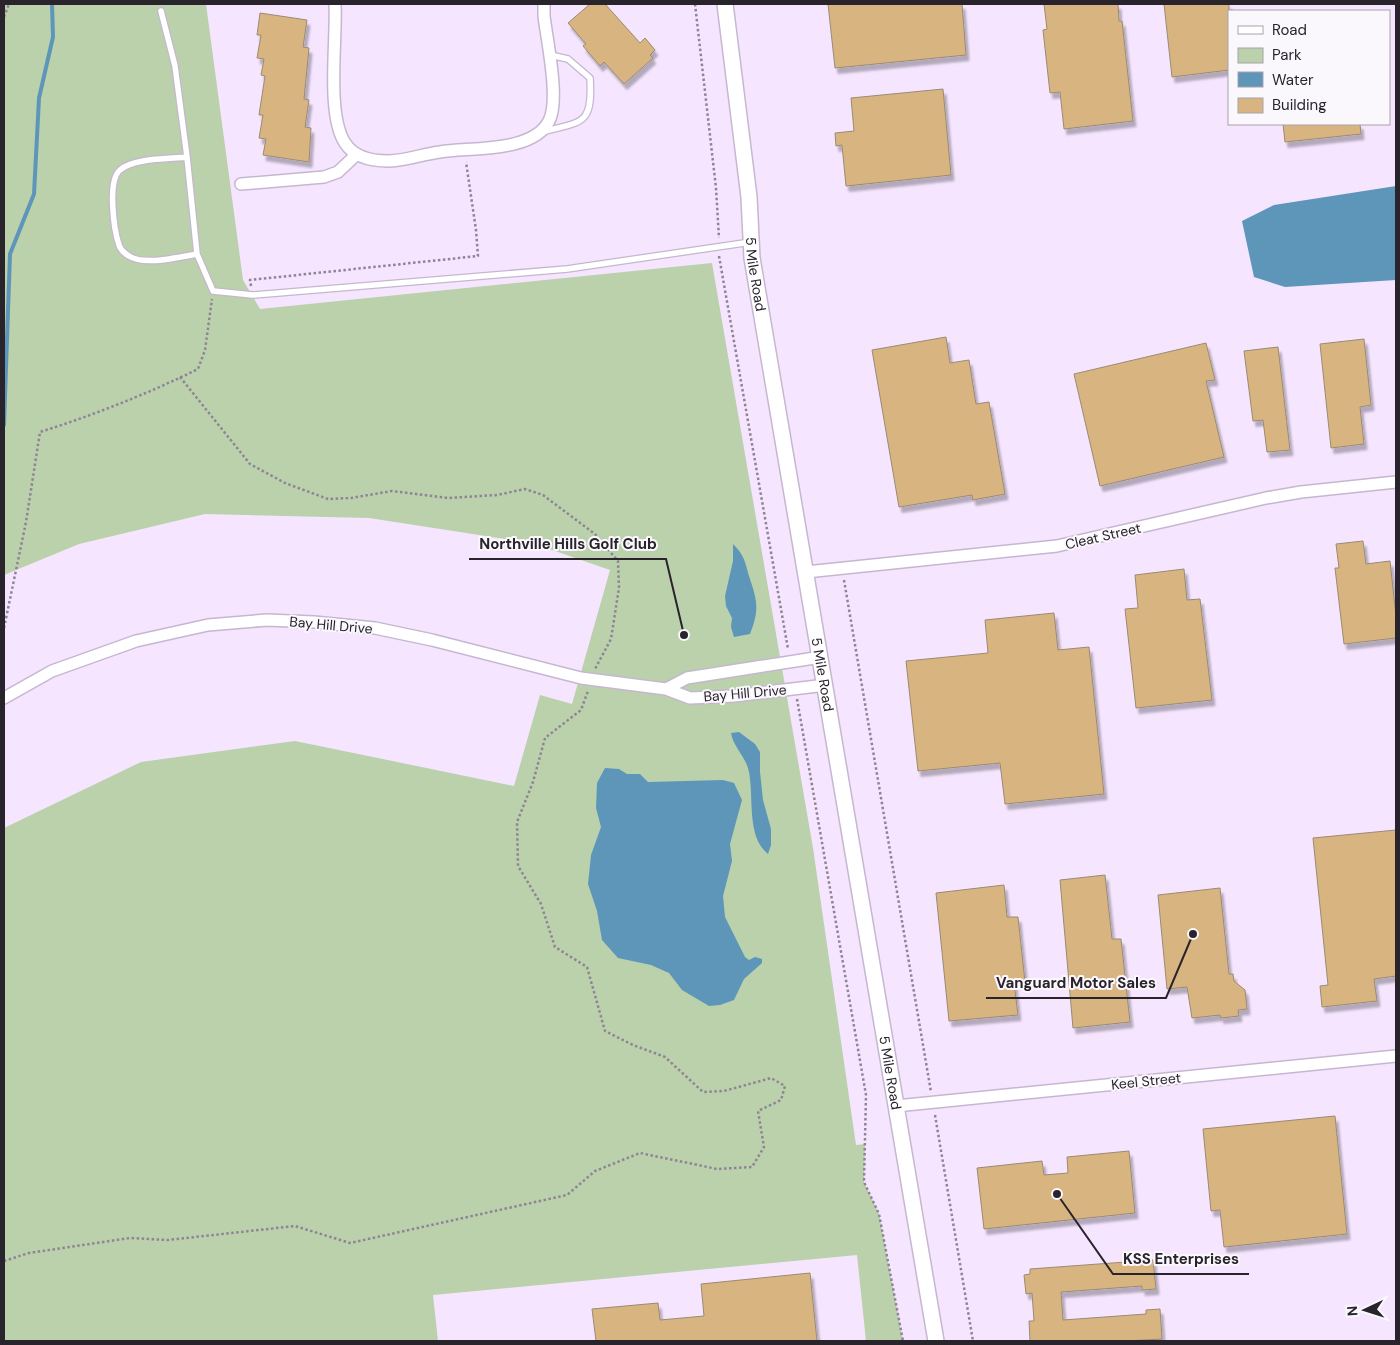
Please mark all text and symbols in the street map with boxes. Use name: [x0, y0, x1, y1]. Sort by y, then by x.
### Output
legend: [1228, 10, 1390, 125]
text: Road: [1272, 20, 1307, 40]
text: Park: [1272, 45, 1302, 65]
text: Water: [1272, 70, 1314, 90]
text: Building: [1272, 95, 1327, 115]
street label: 5 Mile Road: [742, 237, 770, 313]
street label: Cleat Street: [1063, 519, 1143, 553]
callout: Northville Hills Golf Club: [469, 529, 666, 559]
text: Northville Hills Golf Club: [479, 534, 657, 554]
street label: Bay Hill Drive: [289, 612, 373, 638]
street label: 5 Mile Road: [808, 636, 838, 713]
street label: Bay Hill Drive: [703, 680, 787, 706]
callout: Vanguard Motor Sales: [986, 968, 1166, 998]
text: Vanguard Motor Sales: [996, 973, 1156, 993]
street label: 5 Mile Road: [875, 1034, 906, 1111]
street label: Keel Street: [1110, 1068, 1182, 1094]
callout: KSS Enterprises: [1113, 1244, 1249, 1274]
text: KSS Enterprises: [1123, 1249, 1239, 1269]
north arrow: [1340, 1285, 1390, 1335]
text: N: [1343, 1305, 1361, 1317]

